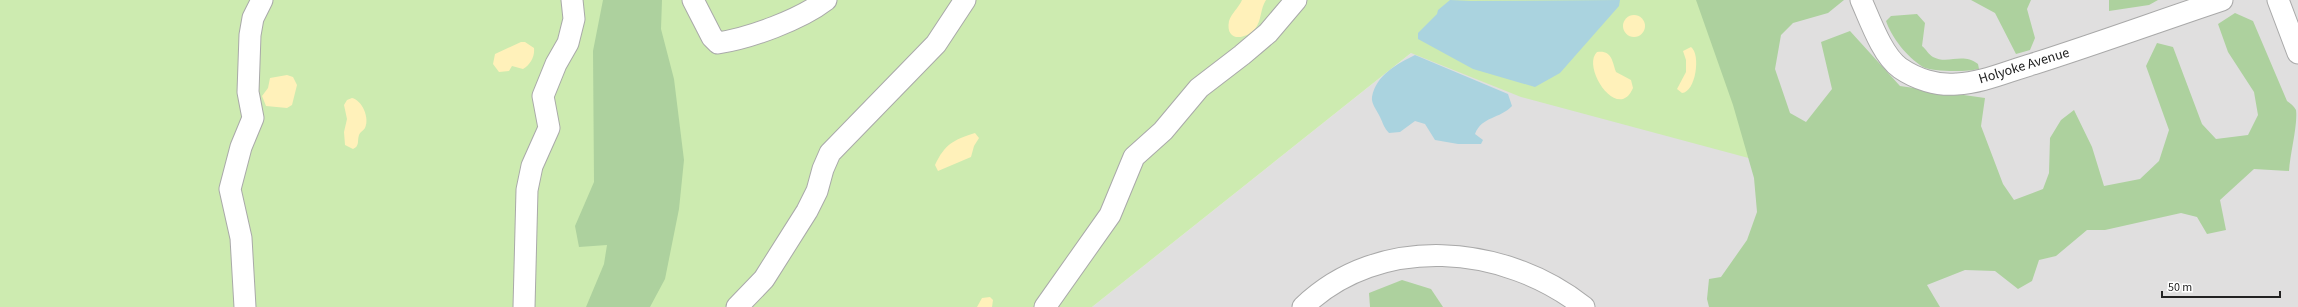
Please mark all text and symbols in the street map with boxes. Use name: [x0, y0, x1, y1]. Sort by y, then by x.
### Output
street label: Holyoke Avenue: [1976, 43, 2072, 89]
scale bar: [2162, 273, 2280, 299]
text: 50 m: [2168, 279, 2192, 296]

